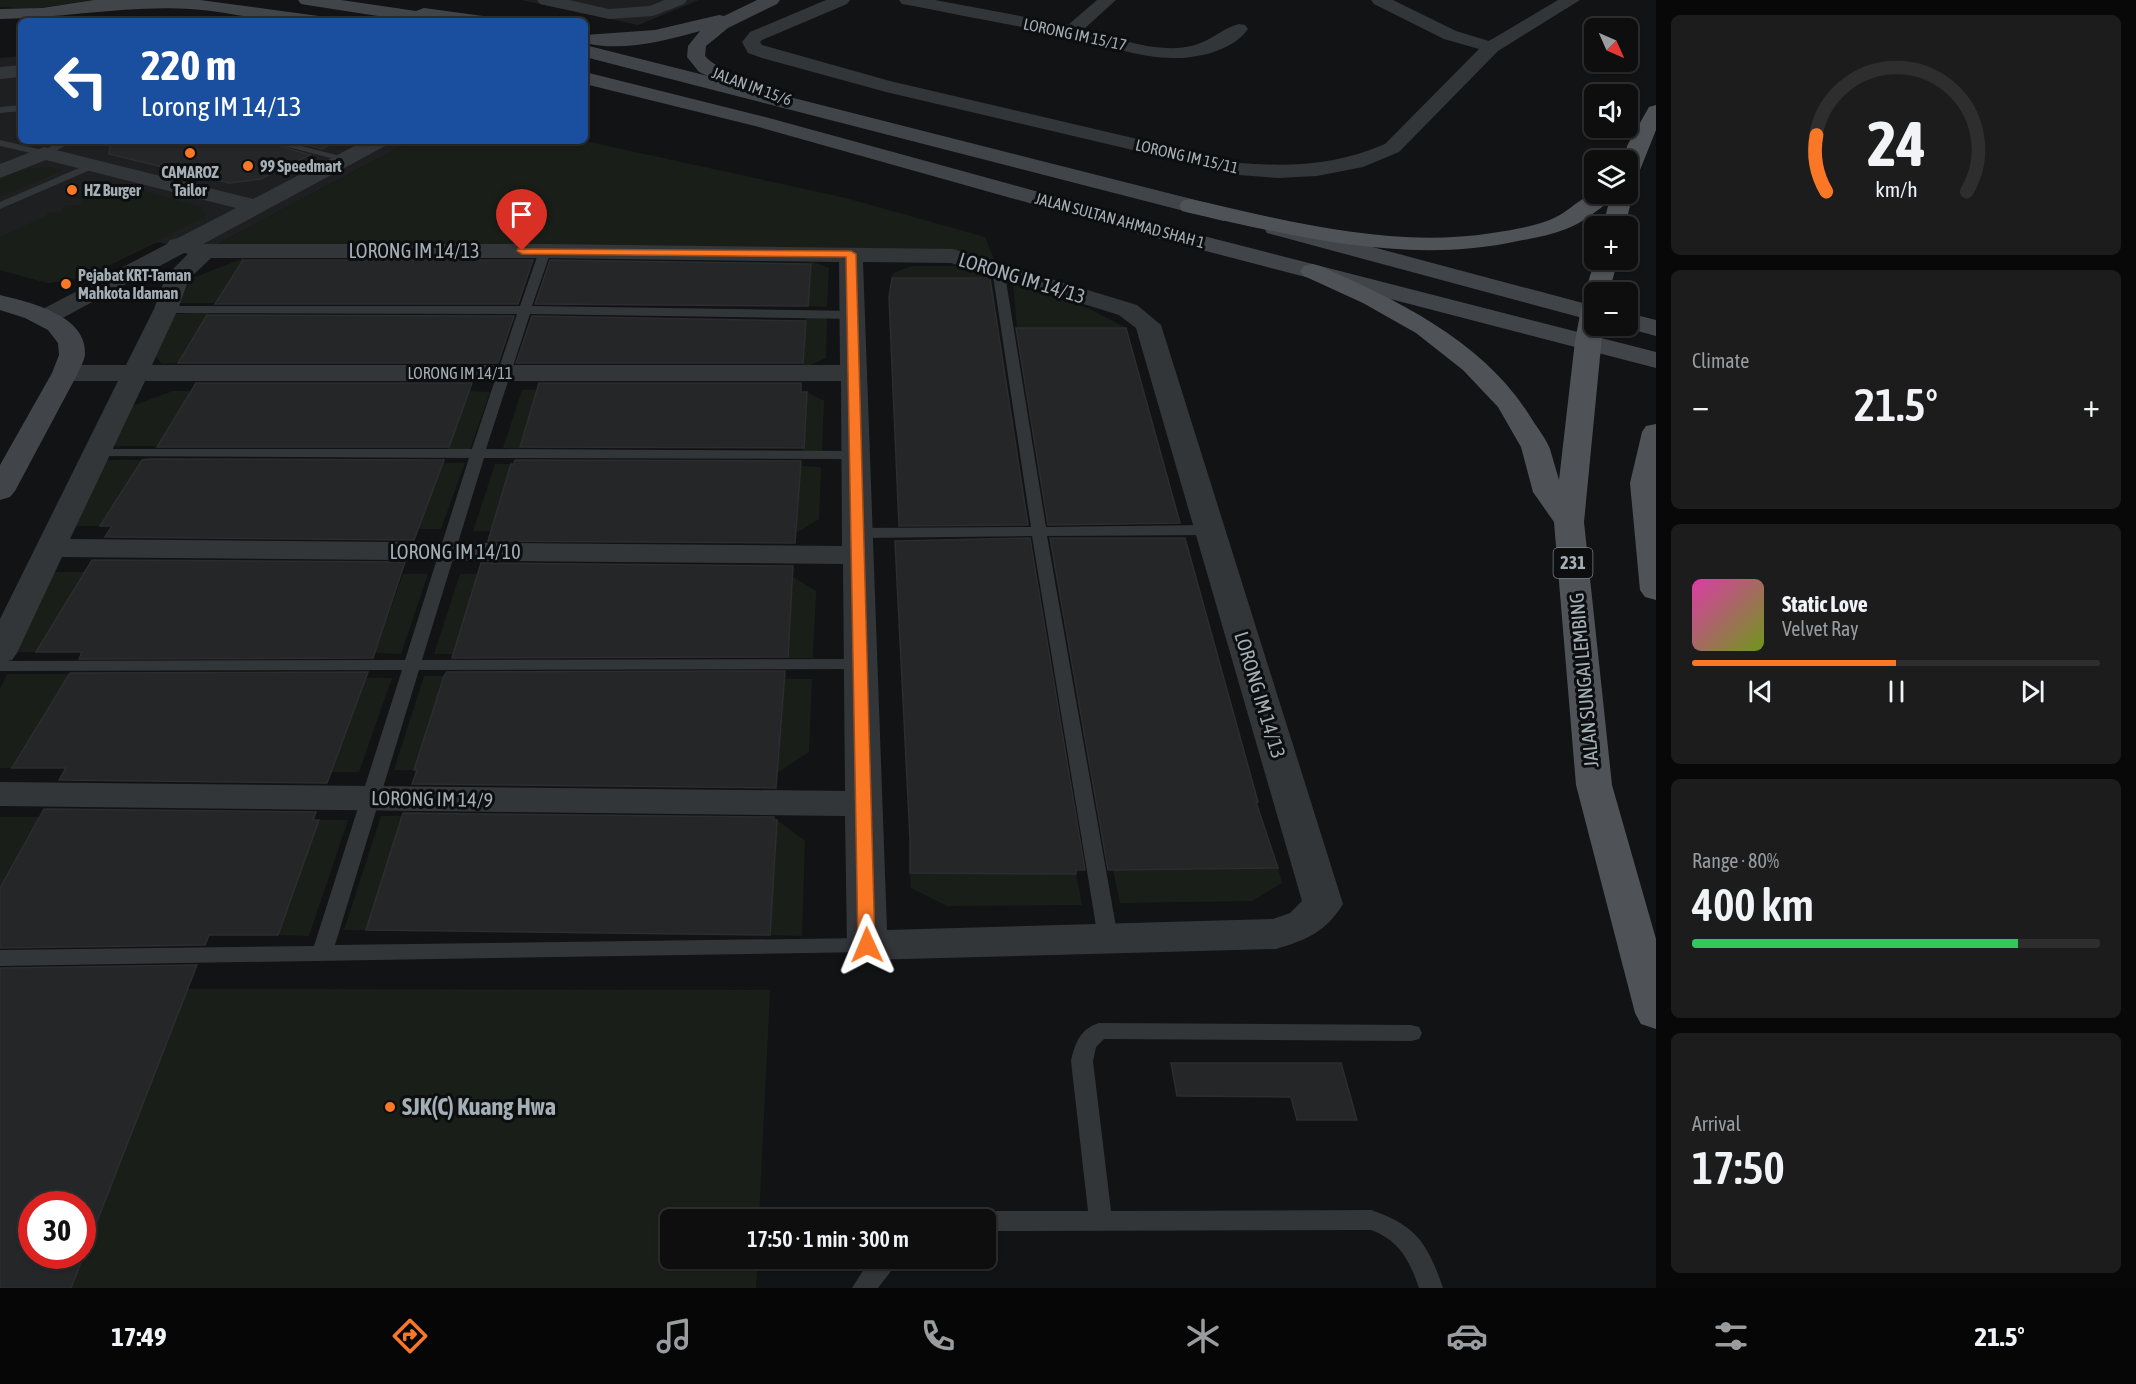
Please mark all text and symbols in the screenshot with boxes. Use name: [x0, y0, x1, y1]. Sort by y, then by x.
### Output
street label: LORONG IM 15/17: [1022, 14, 1128, 54]
north arrow: [1584, 18, 1638, 72]
map controls: [1584, 18, 1638, 336]
text: 220 m: [141, 41, 236, 89]
icon: left: [42, 42, 120, 120]
street label: JALAN IM 15/6: [710, 63, 794, 109]
button: sound: [1584, 84, 1638, 138]
text: Lorong IM 14/13: [141, 91, 302, 122]
text: 24: [1867, 108, 1925, 179]
street label: LORONG IM 15/11: [1134, 135, 1240, 177]
marker: CAMAROZ Tailor: [183, 146, 197, 160]
button: layers: [1584, 150, 1638, 204]
place label: 99 Speedmart: [260, 157, 342, 175]
marker: 99 Speedmart: [241, 159, 255, 173]
place label: CAMAROZ Tailor: [161, 163, 220, 199]
text: km/h: [1875, 177, 1917, 202]
place label: HZ Burger: [84, 181, 141, 199]
marker: HZ Burger: [65, 183, 79, 197]
pin: [496, 189, 547, 251]
street label: JALAN SULTAN AHMAD SHAH 1: [1033, 189, 1207, 251]
icon: arrive: [505, 198, 538, 231]
button: +: [1584, 216, 1638, 270]
street label: LORONG IM 14/13: [348, 239, 480, 262]
street label: LORONG IM 14/13: [956, 247, 1088, 308]
place label: Pejabat KRT-Taman Mahkota Idaman: [78, 266, 191, 302]
marker: Pejabat KRT-Taman Mahkota Idaman: [59, 277, 73, 291]
button: −: [1584, 282, 1638, 336]
text: Climate: [1692, 349, 1749, 372]
street label: LORONG IM 14/11: [408, 364, 513, 382]
text: 21.5°: [1854, 379, 1938, 431]
text: −: [1692, 386, 1709, 424]
text: +: [2083, 386, 2100, 424]
street label: LORONG IM 14/10: [389, 540, 521, 563]
road number: 231: [1554, 548, 1592, 578]
text: Static Love: [1782, 591, 1868, 617]
street label: JALAN SUNGAI LEMBING: [1564, 592, 1603, 768]
text: Velvet Ray: [1782, 617, 1859, 640]
street label: LORONG IM 14/13: [1230, 629, 1291, 761]
icon: previous: [1744, 675, 1777, 708]
icon: pause: [1880, 675, 1913, 708]
icon: next: [2016, 675, 2049, 708]
street label: LORONG IM 14/9: [371, 786, 493, 811]
text: Range · 80%: [1692, 849, 1779, 872]
text: 400 km: [1692, 879, 1814, 931]
position arrow: [835, 913, 899, 977]
place label: SJK(C) Kuang Hwa: [402, 1093, 556, 1120]
marker: SJK(C) Kuang Hwa: [383, 1100, 397, 1114]
text: Arrival: [1692, 1112, 1741, 1135]
text: 17:50: [1692, 1142, 1785, 1194]
speed limit sign: 30: [18, 1191, 96, 1269]
text: 17:50 · 1 min · 300 m: [747, 1226, 909, 1252]
icon: directions: [389, 1315, 431, 1357]
icon: music: [653, 1315, 695, 1357]
icon: phone: [917, 1315, 959, 1357]
icon: climate: [1182, 1315, 1224, 1357]
icon: car: [1446, 1315, 1488, 1357]
icon: filters: [1710, 1315, 1752, 1357]
text: 17:49: [111, 1321, 167, 1352]
text: 21.5°: [1974, 1321, 2025, 1352]

